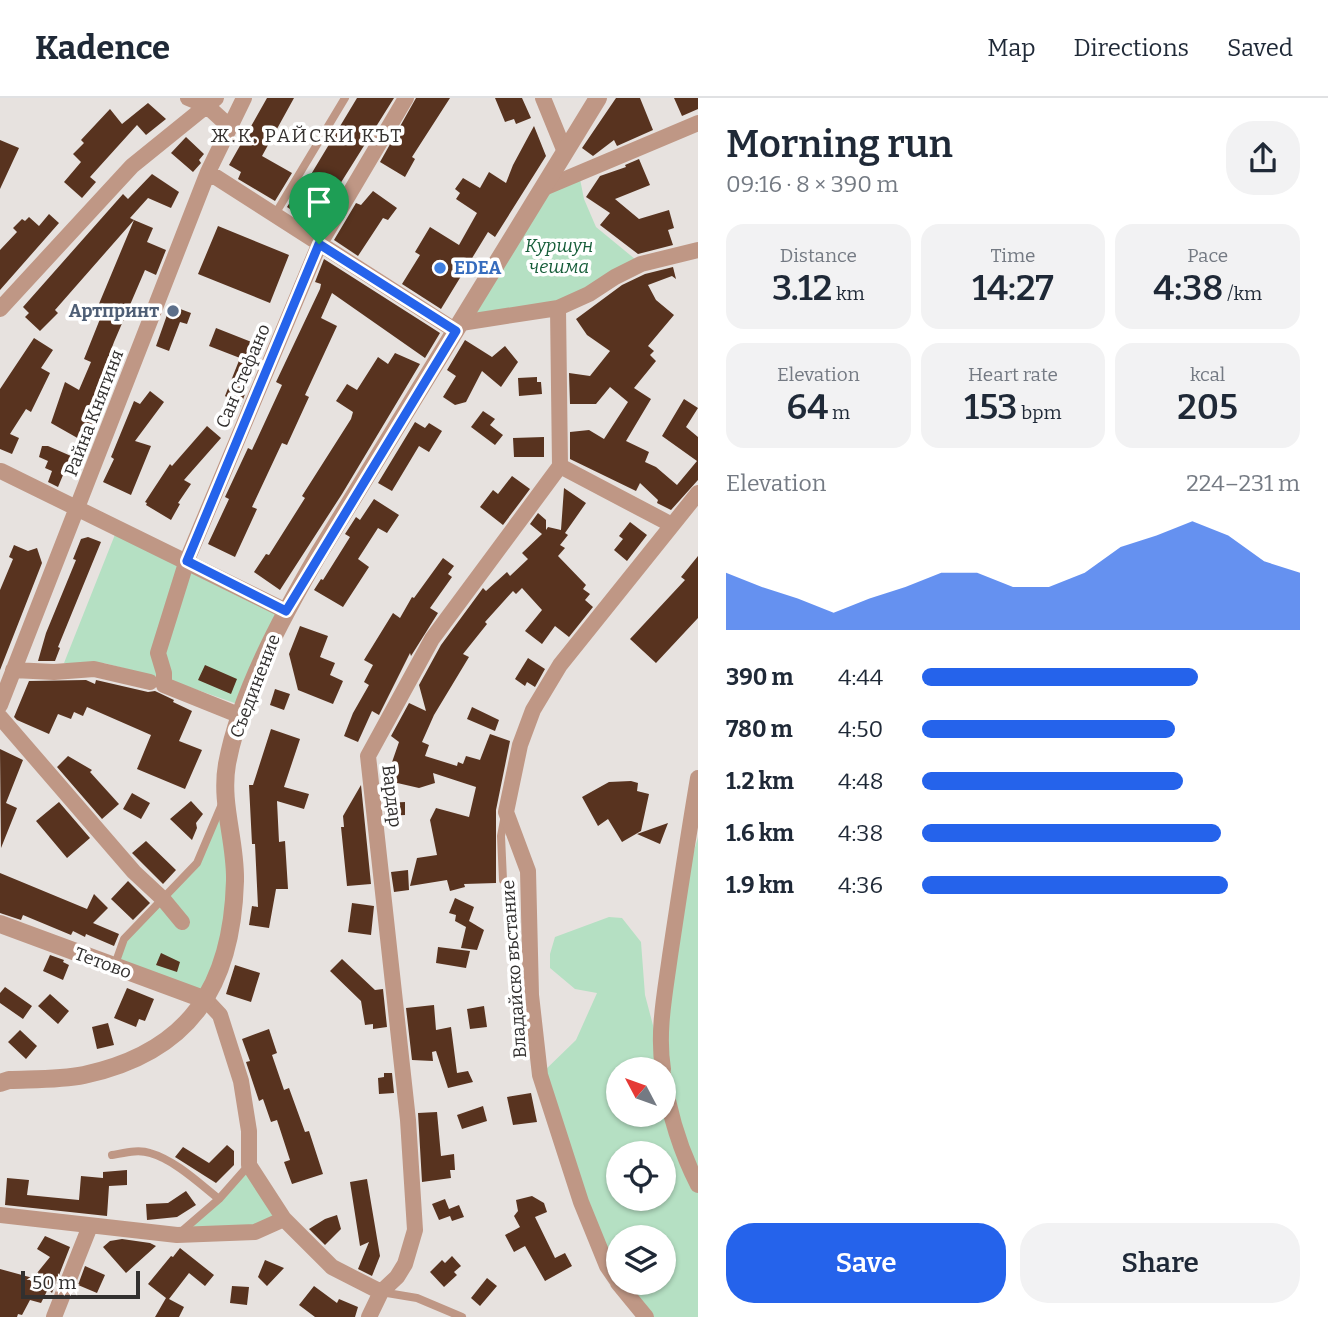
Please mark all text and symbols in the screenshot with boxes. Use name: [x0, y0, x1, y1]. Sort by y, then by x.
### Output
text: Kadence: [35, 28, 170, 68]
text: Map: [987, 34, 1036, 62]
text: Directions: [1074, 34, 1189, 62]
text: Saved: [1227, 34, 1293, 62]
text: Morning run: [726, 121, 953, 167]
button: share: [1226, 121, 1300, 195]
district label: Ж.К. РАЙСКИ КЪТ: [211, 124, 403, 147]
text: 09:16 · 8 × 390 m: [726, 170, 899, 198]
pin: [289, 172, 349, 244]
icon: arrive: [300, 183, 338, 221]
park label: Куршун чешма: [525, 235, 593, 278]
text: Distance: [780, 244, 857, 267]
text: Time: [991, 244, 1035, 267]
text: Pace: [1187, 244, 1228, 267]
place label: EDEA: [454, 257, 502, 279]
marker: EDEA: [432, 260, 448, 276]
text: 3.12: [772, 267, 832, 309]
text: 14:27: [972, 267, 1054, 309]
text: 4:38: [1153, 267, 1223, 309]
text: km: [832, 282, 865, 305]
text: /km: [1223, 282, 1262, 305]
place label: Артпринт: [69, 300, 159, 322]
marker: Артпринт: [165, 303, 181, 319]
street label: Сан Стефано: [211, 321, 275, 431]
street label: Райна Княгиня: [60, 347, 128, 479]
text: Elevation: [777, 363, 860, 386]
text: Heart rate: [968, 363, 1058, 386]
text: kcal: [1190, 363, 1225, 386]
text: 64: [786, 386, 828, 428]
text: 153: [964, 386, 1017, 428]
text: 205: [1177, 386, 1238, 428]
text: m: [828, 401, 850, 424]
text: bpm: [1017, 401, 1062, 424]
text: Elevation: [726, 469, 826, 497]
text: 224–231 m: [1186, 469, 1300, 497]
street label: Съединение: [225, 631, 285, 741]
text: 390 m: [726, 663, 794, 691]
text: 4:44: [838, 663, 883, 691]
text: 780 m: [726, 715, 793, 743]
text: 4:50: [838, 715, 883, 743]
street label: Вардар: [377, 763, 407, 829]
text: 1.2 km: [726, 767, 794, 795]
text: 4:48: [838, 767, 884, 795]
text: 1.6 km: [726, 819, 794, 847]
text: 4:38: [838, 819, 883, 847]
text: 1.9 km: [726, 871, 794, 899]
text: 4:36: [838, 871, 883, 899]
street label: Владайско въстание: [497, 879, 531, 1059]
street label: Тетово: [71, 943, 135, 983]
north arrow: [606, 1057, 676, 1127]
map controls: [606, 1057, 676, 1295]
button: locate: [606, 1141, 676, 1211]
button: Save: [726, 1223, 1006, 1303]
button: Share: [1020, 1223, 1300, 1303]
button: layers: [606, 1225, 676, 1295]
scale bar: [21, 1268, 140, 1300]
text: 50 m: [32, 1271, 76, 1294]

